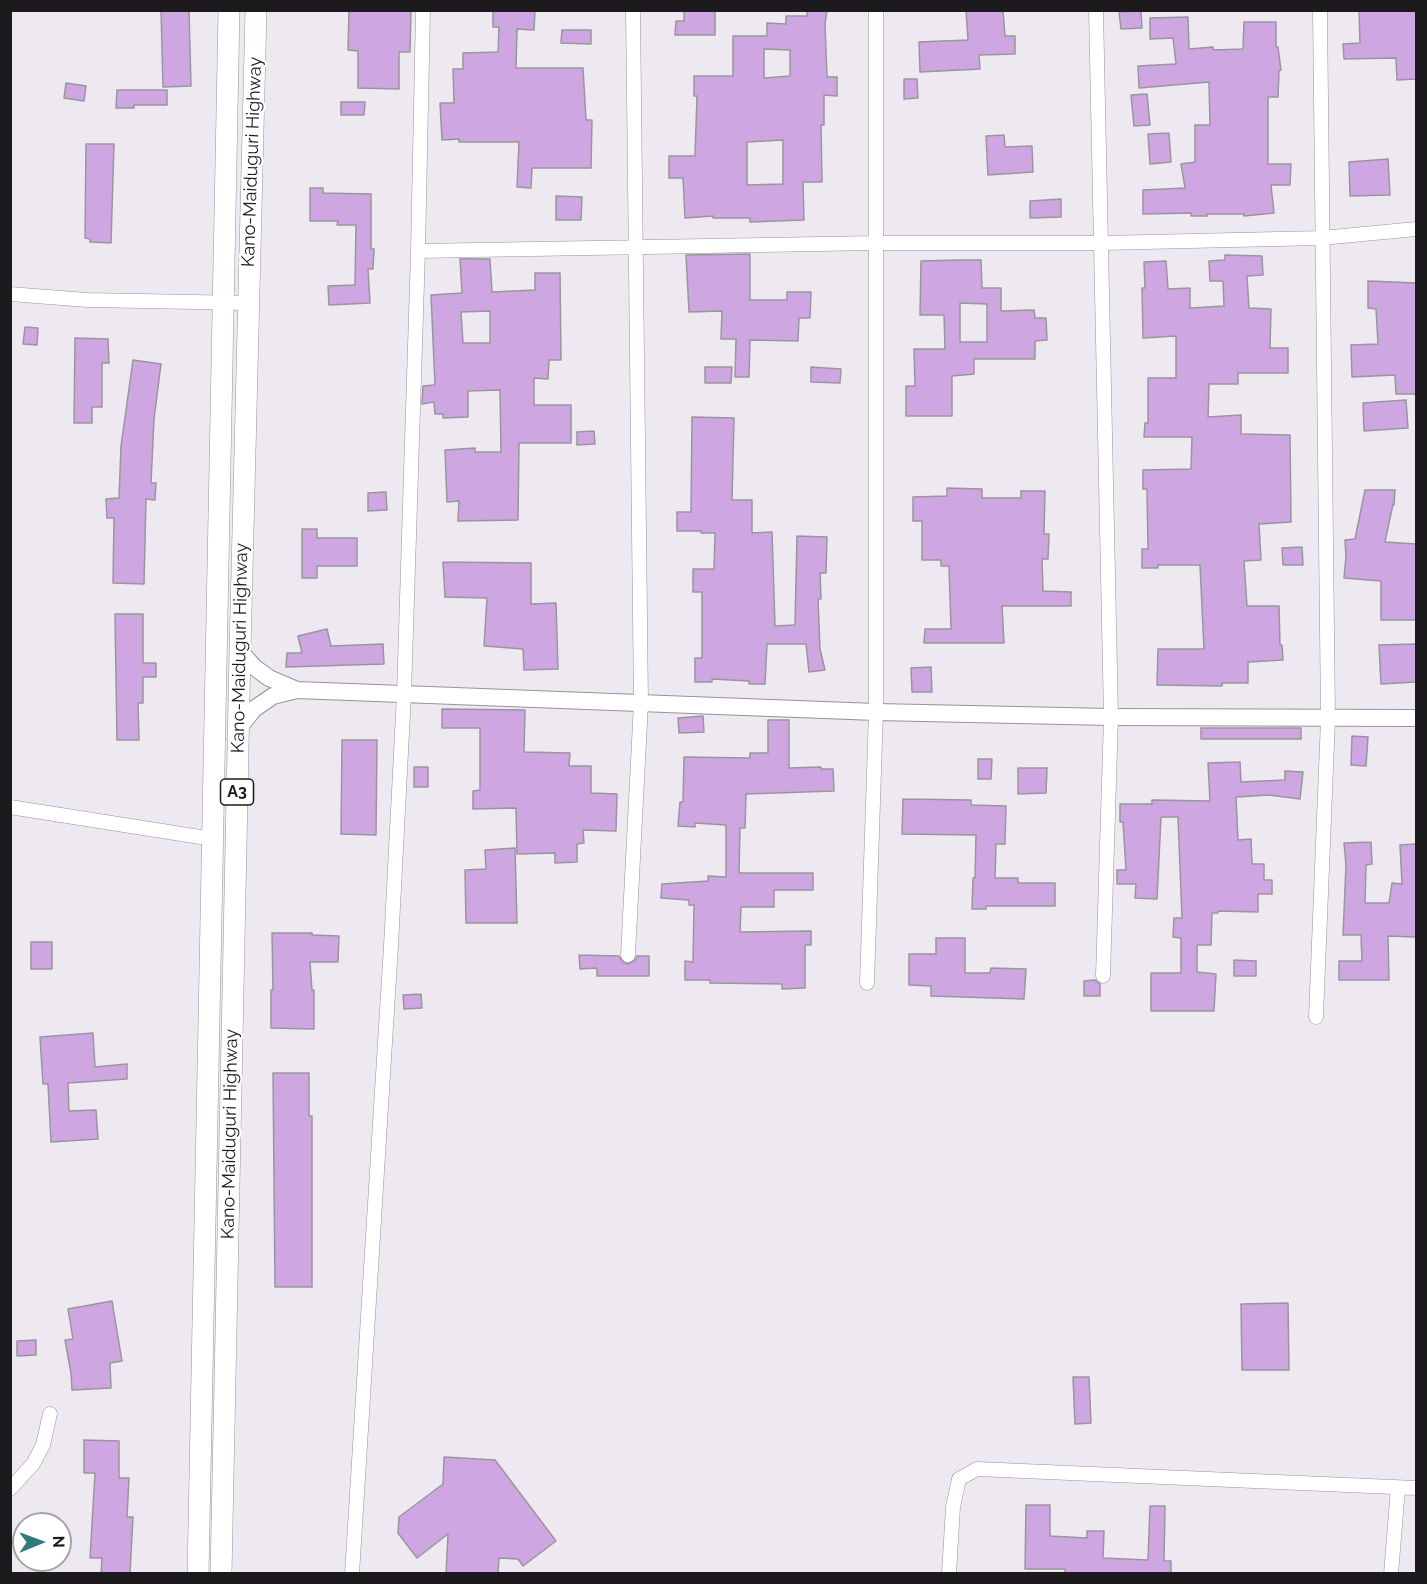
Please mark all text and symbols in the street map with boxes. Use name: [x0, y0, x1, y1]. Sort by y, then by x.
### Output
street label: Kano-Maiduguri Highway: [238, 56, 266, 268]
street label: Kano-Maiduguri Highway: [227, 543, 253, 753]
road number: A3: [220, 779, 254, 805]
street label: Kano-Maiduguri Highway: [217, 1029, 243, 1239]
north arrow: [12, 1512, 72, 1572]
text: N: [49, 1535, 68, 1548]

